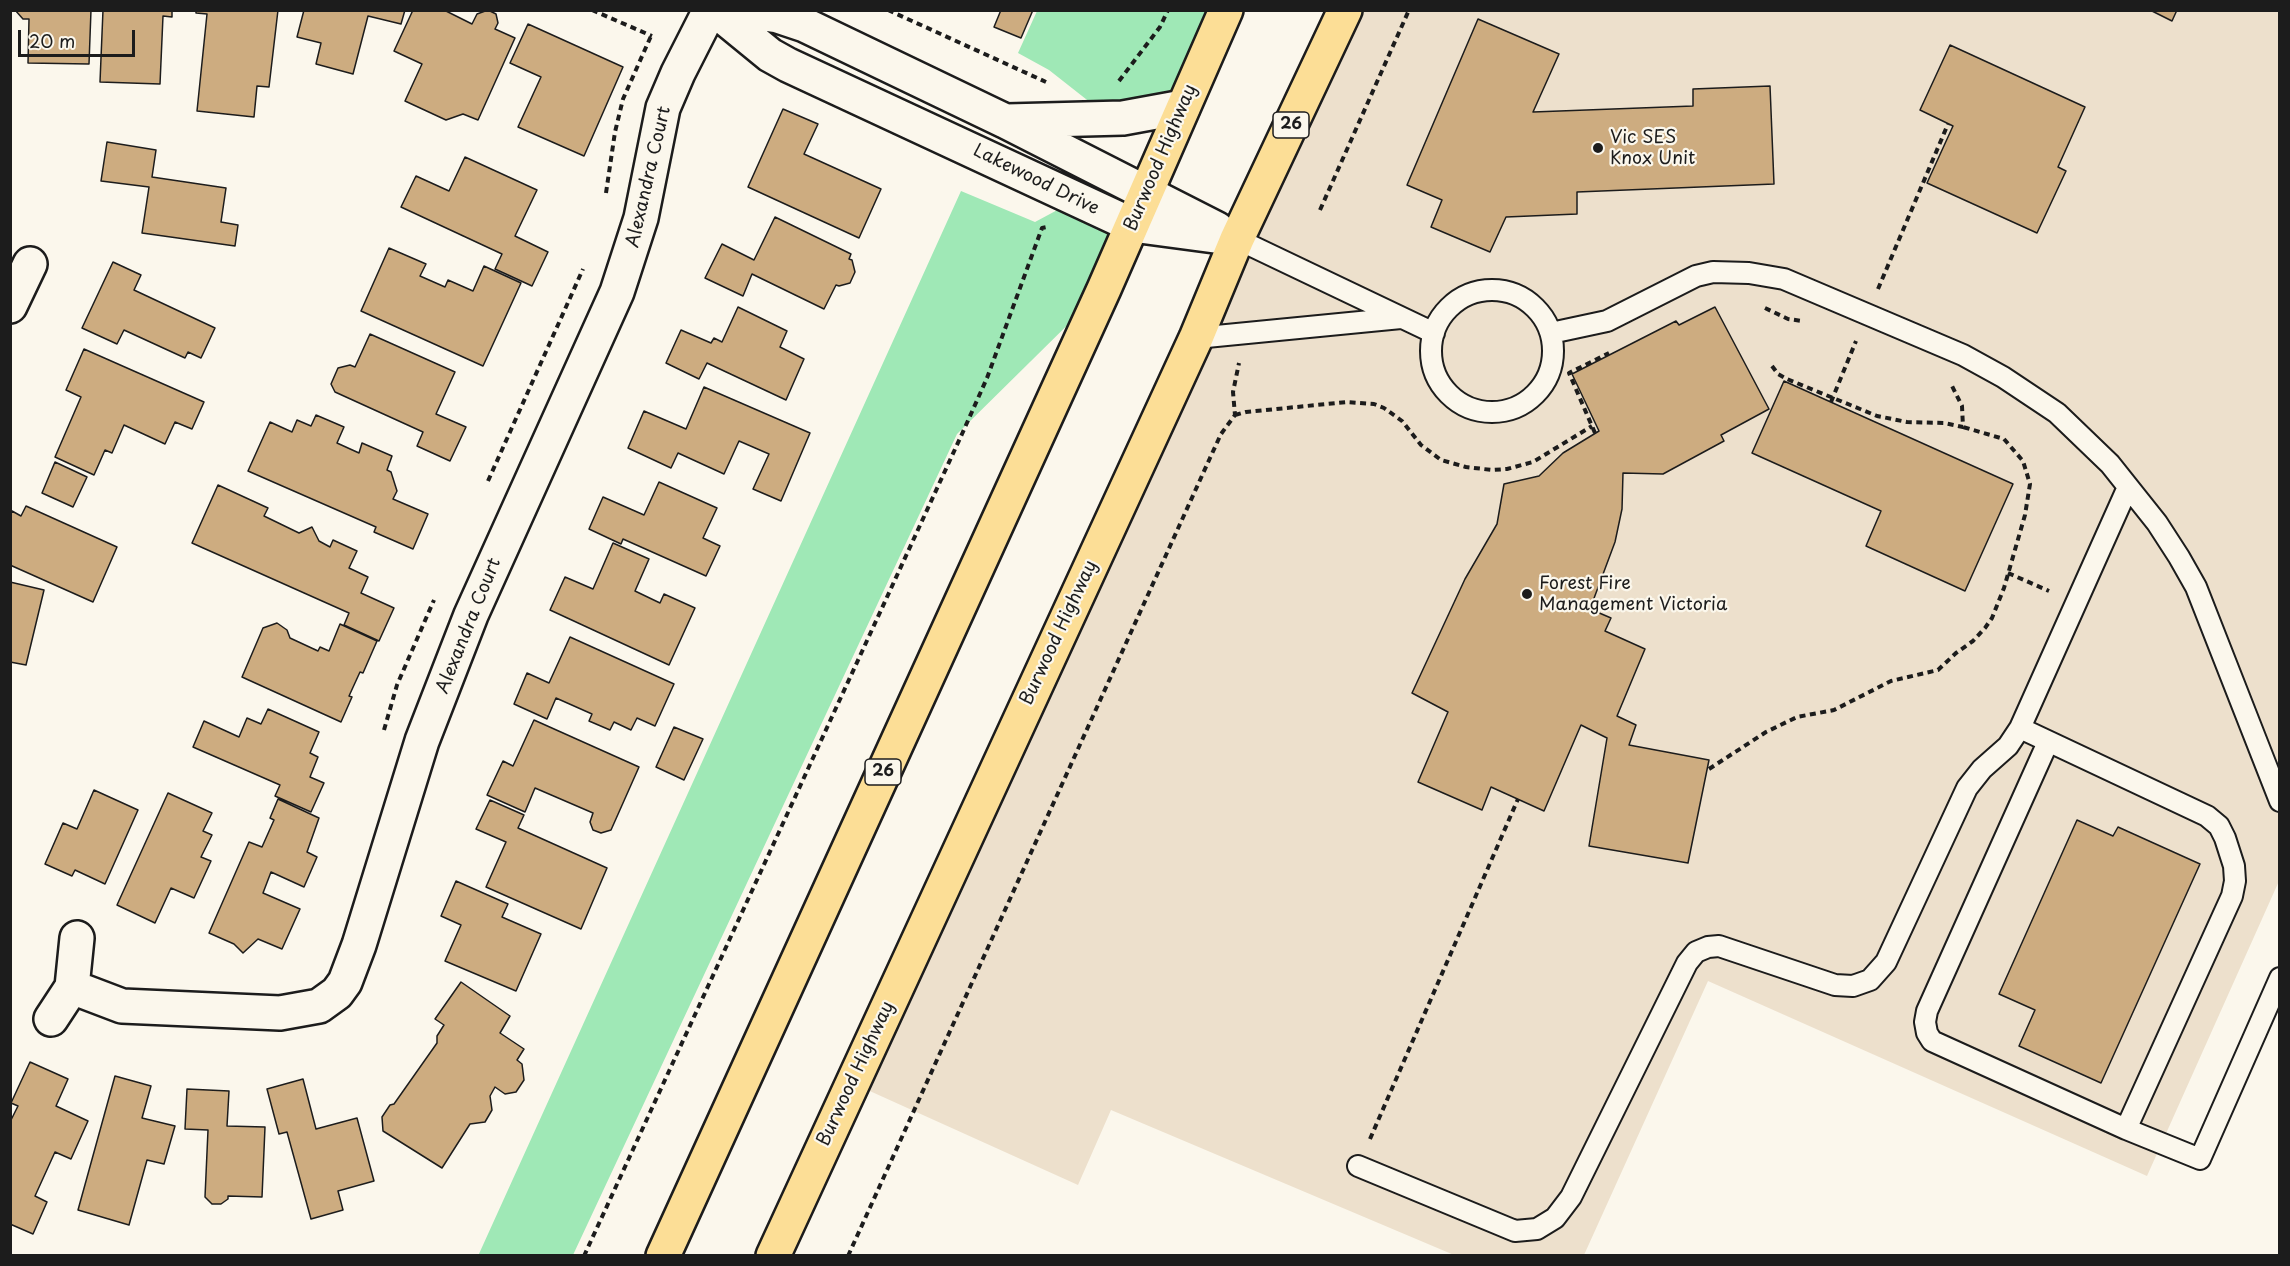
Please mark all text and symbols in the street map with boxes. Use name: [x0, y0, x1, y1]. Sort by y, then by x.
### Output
scale bar: [21, 18, 138, 56]
text: 20 m: [29, 27, 75, 54]
street label: Burwood Highway: [1120, 81, 1202, 235]
street label: Alexandra Court: [622, 104, 676, 250]
road number: 26: [1273, 112, 1309, 138]
place label: Vic SES Knox Unit: [1610, 127, 1695, 170]
street label: Lakewood Drive: [969, 140, 1103, 220]
marker: Vic SES Knox Unit: [1591, 141, 1605, 155]
street label: Alexandra Court: [432, 555, 506, 697]
street label: Burwood Highway: [1016, 557, 1102, 709]
place label: Forest Fire Management Victoria: [1539, 573, 1727, 616]
marker: Forest Fire Management Victoria: [1520, 587, 1534, 601]
road number: 26: [865, 759, 901, 785]
street label: Burwood Highway: [813, 998, 899, 1150]

